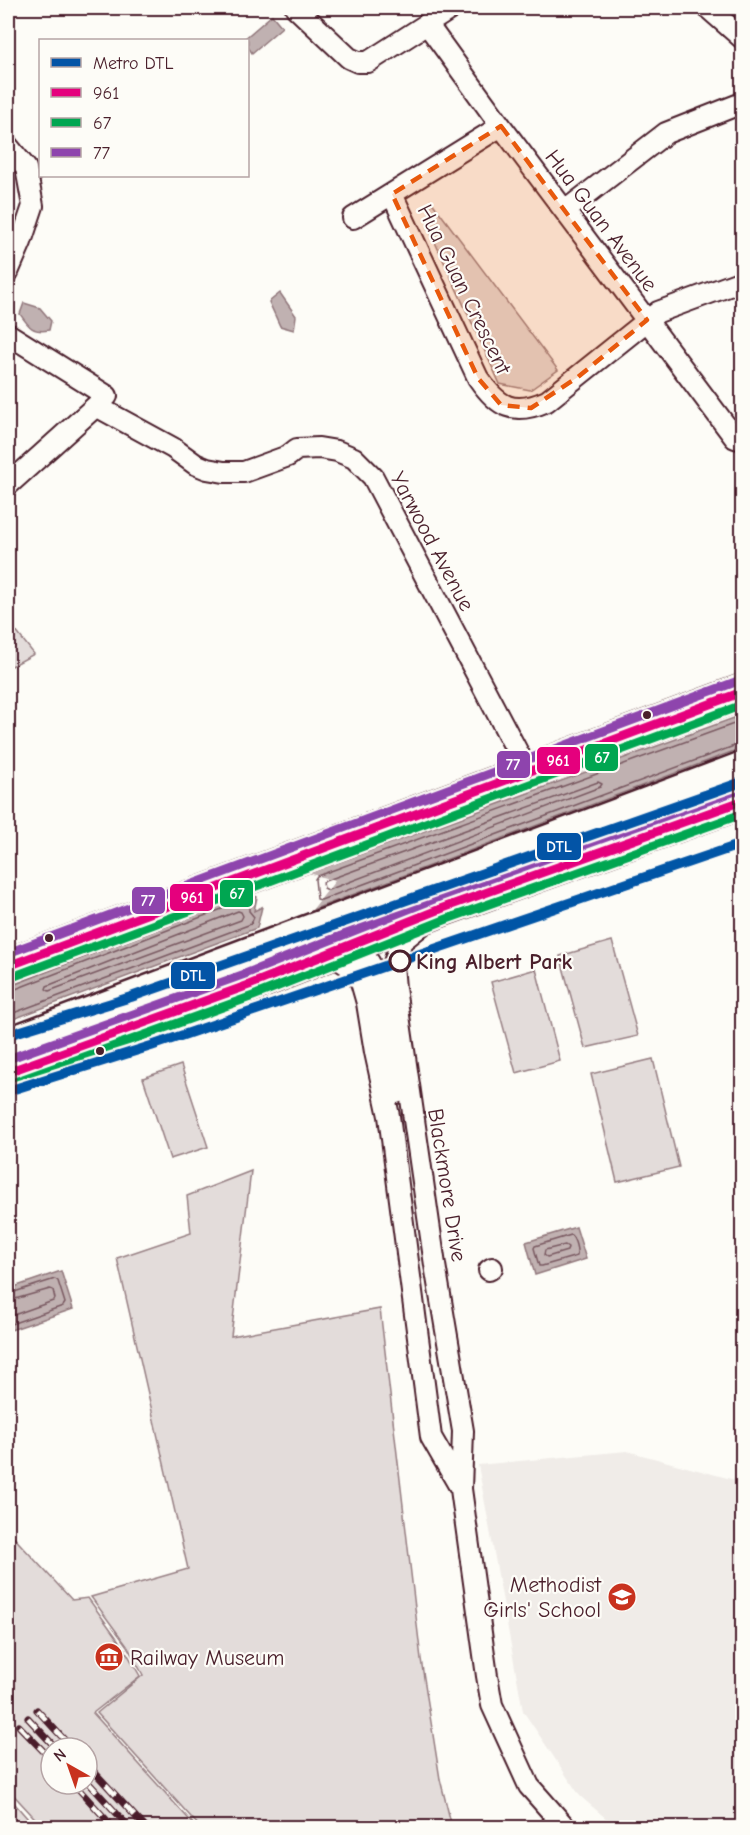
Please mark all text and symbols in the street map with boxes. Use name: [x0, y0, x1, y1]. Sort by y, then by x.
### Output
legend: [39, 39, 249, 177]
text: Metro DTL: [93, 53, 173, 74]
text: 961: [93, 83, 119, 104]
text: 67: [93, 113, 112, 134]
text: 77: [93, 143, 111, 164]
street label: Hua Guan Avenue: [539, 145, 663, 297]
street label: Hua Guan Crescent: [412, 200, 517, 379]
street label: Yarwood Avenue: [385, 467, 480, 616]
unlabelled marker: [641, 709, 653, 721]
line badge: 67: [584, 743, 619, 772]
line badge: 961: [536, 746, 581, 775]
text: 67: [594, 749, 611, 767]
line badge: 77: [496, 750, 531, 779]
text: 961: [546, 752, 570, 770]
text: 77: [506, 756, 521, 774]
line badge: DTL: [536, 832, 582, 861]
text: DTL: [546, 838, 572, 856]
line badge: 67: [219, 879, 254, 908]
line badge: 961: [169, 883, 214, 912]
text: 67: [229, 885, 246, 903]
line badge: 77: [131, 886, 166, 915]
text: 961: [180, 889, 204, 907]
text: 77: [141, 892, 156, 910]
unlabelled marker: [43, 932, 55, 944]
place label: King Albert Park: [416, 949, 572, 975]
marker: King Albert Park: [389, 950, 411, 972]
line badge: DTL: [170, 961, 216, 990]
text: DTL: [180, 967, 206, 985]
unlabelled marker: [94, 1045, 106, 1057]
street label: Blackmore Drive: [422, 1107, 472, 1264]
place label: Methodist Girls' School: [483, 1572, 602, 1623]
school or university icon: Methodist Girls' School: [606, 1581, 638, 1613]
museum icon: Railway Museum: [93, 1641, 125, 1673]
place label: Railway Museum: [130, 1645, 285, 1671]
north arrow: [39, 1736, 99, 1796]
text: N: [50, 1745, 70, 1766]

